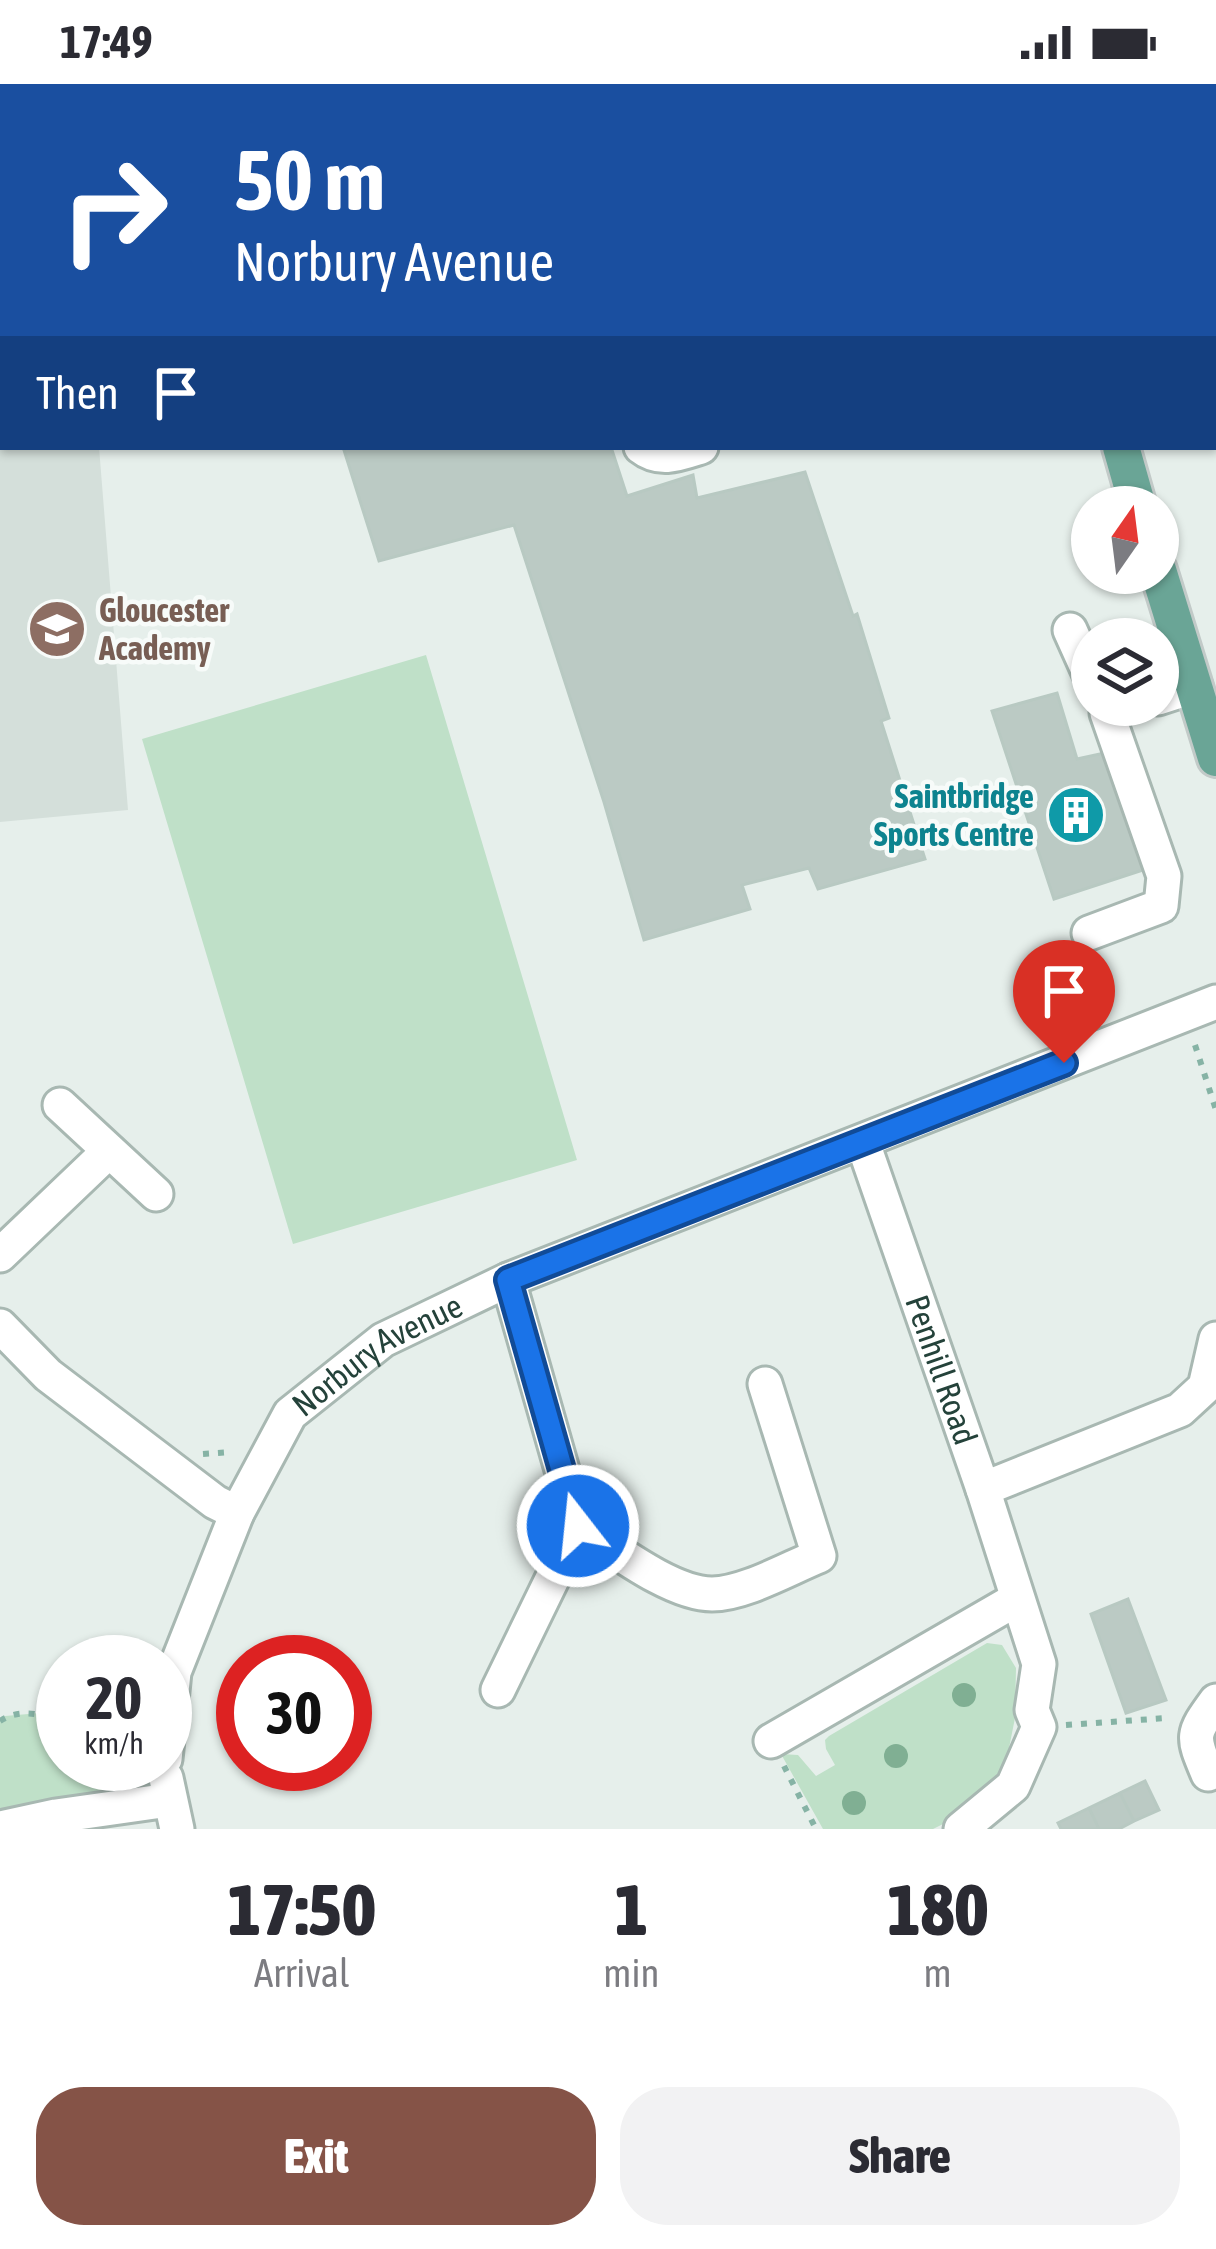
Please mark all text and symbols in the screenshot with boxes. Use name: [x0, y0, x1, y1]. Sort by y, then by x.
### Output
text: 17:49: [60, 16, 153, 68]
icon: right: [36, 132, 192, 288]
text: 50 m: [234, 132, 385, 228]
text: Norbury Avenue: [234, 231, 554, 292]
icon: arrive: [143, 360, 209, 426]
text: Then: [36, 367, 119, 419]
north arrow: [1071, 486, 1179, 594]
map controls: [1071, 486, 1179, 726]
place label: Gloucester Academy: [98, 591, 230, 667]
school or university icon: Gloucester Academy: [26, 598, 88, 660]
button: layers: [1071, 618, 1179, 726]
place label: Saintbridge Sports Centre: [874, 777, 1034, 853]
building icon: Saintbridge Sports Centre: [1045, 784, 1107, 846]
pin: [1013, 940, 1115, 1063]
icon: arrive: [1031, 958, 1097, 1024]
street label: Norbury Avenue: [285, 1286, 468, 1424]
street label: Penhill Road: [898, 1290, 985, 1449]
position arrow: [515, 1463, 641, 1589]
speed limit sign: 30: [216, 1635, 372, 1791]
text: 20: [86, 1663, 142, 1732]
text: km/h: [84, 1726, 144, 1760]
text: 17:50: [228, 1868, 376, 1950]
text: 1: [614, 1868, 648, 1950]
text: 180: [887, 1868, 988, 1950]
text: Arrival: [254, 1951, 349, 1995]
text: min: [603, 1951, 659, 1995]
text: m: [924, 1951, 952, 1995]
button: Exit: [36, 2087, 596, 2225]
button: Share: [620, 2087, 1180, 2225]

